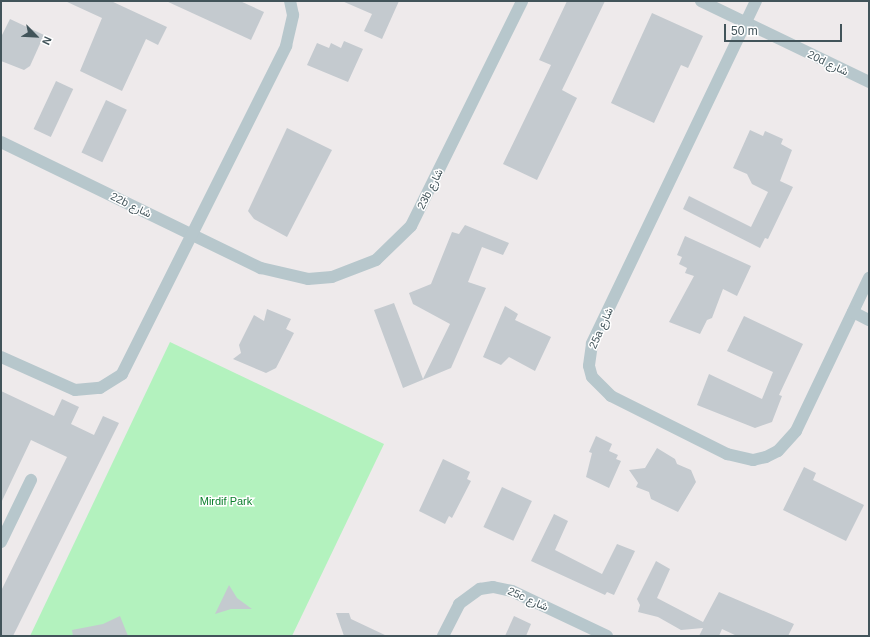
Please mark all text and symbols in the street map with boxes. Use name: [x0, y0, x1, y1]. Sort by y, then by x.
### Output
north arrow: [16, 16, 56, 56]
scale bar: [726, 16, 844, 42]
text: 50 m: [731, 24, 758, 38]
text: N: [40, 35, 54, 47]
street label: 20d شارع: [806, 48, 850, 78]
street label: 23b شارع: [414, 167, 446, 211]
street label: 22b شارع: [109, 190, 153, 220]
street label: 25a شارع: [586, 305, 616, 351]
park label: Mirdif Park: [200, 494, 252, 508]
street label: 25c شارع: [506, 584, 550, 614]

